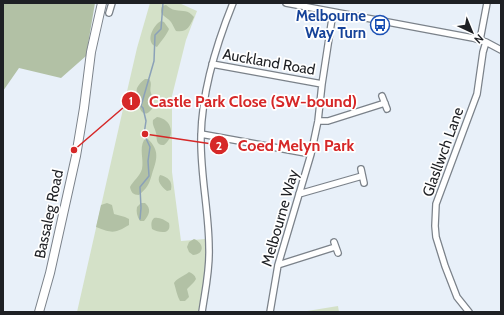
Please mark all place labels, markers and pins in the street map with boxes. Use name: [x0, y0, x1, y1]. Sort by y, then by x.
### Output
place label: Melbourne Way Turn: [296, 7, 366, 42]
bus stop icon: Melbourne Way Turn: [369, 14, 391, 36]
callout: Castle Park Close (SW-bound): [121, 87, 366, 115]
callout: Coed Melyn Park: [209, 131, 362, 159]

